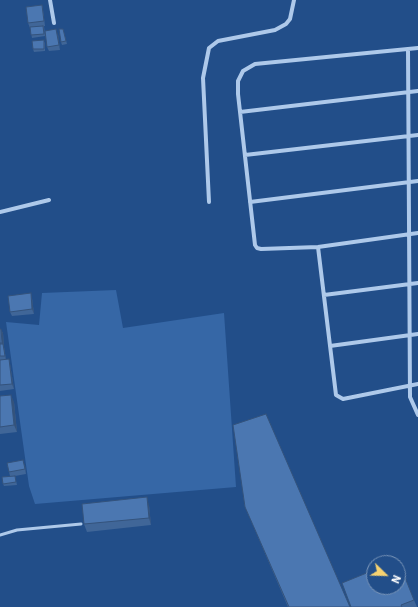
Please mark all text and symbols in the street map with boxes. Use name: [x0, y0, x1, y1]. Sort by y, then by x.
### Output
north arrow: [366, 555, 406, 595]
text: N: [388, 573, 404, 586]

